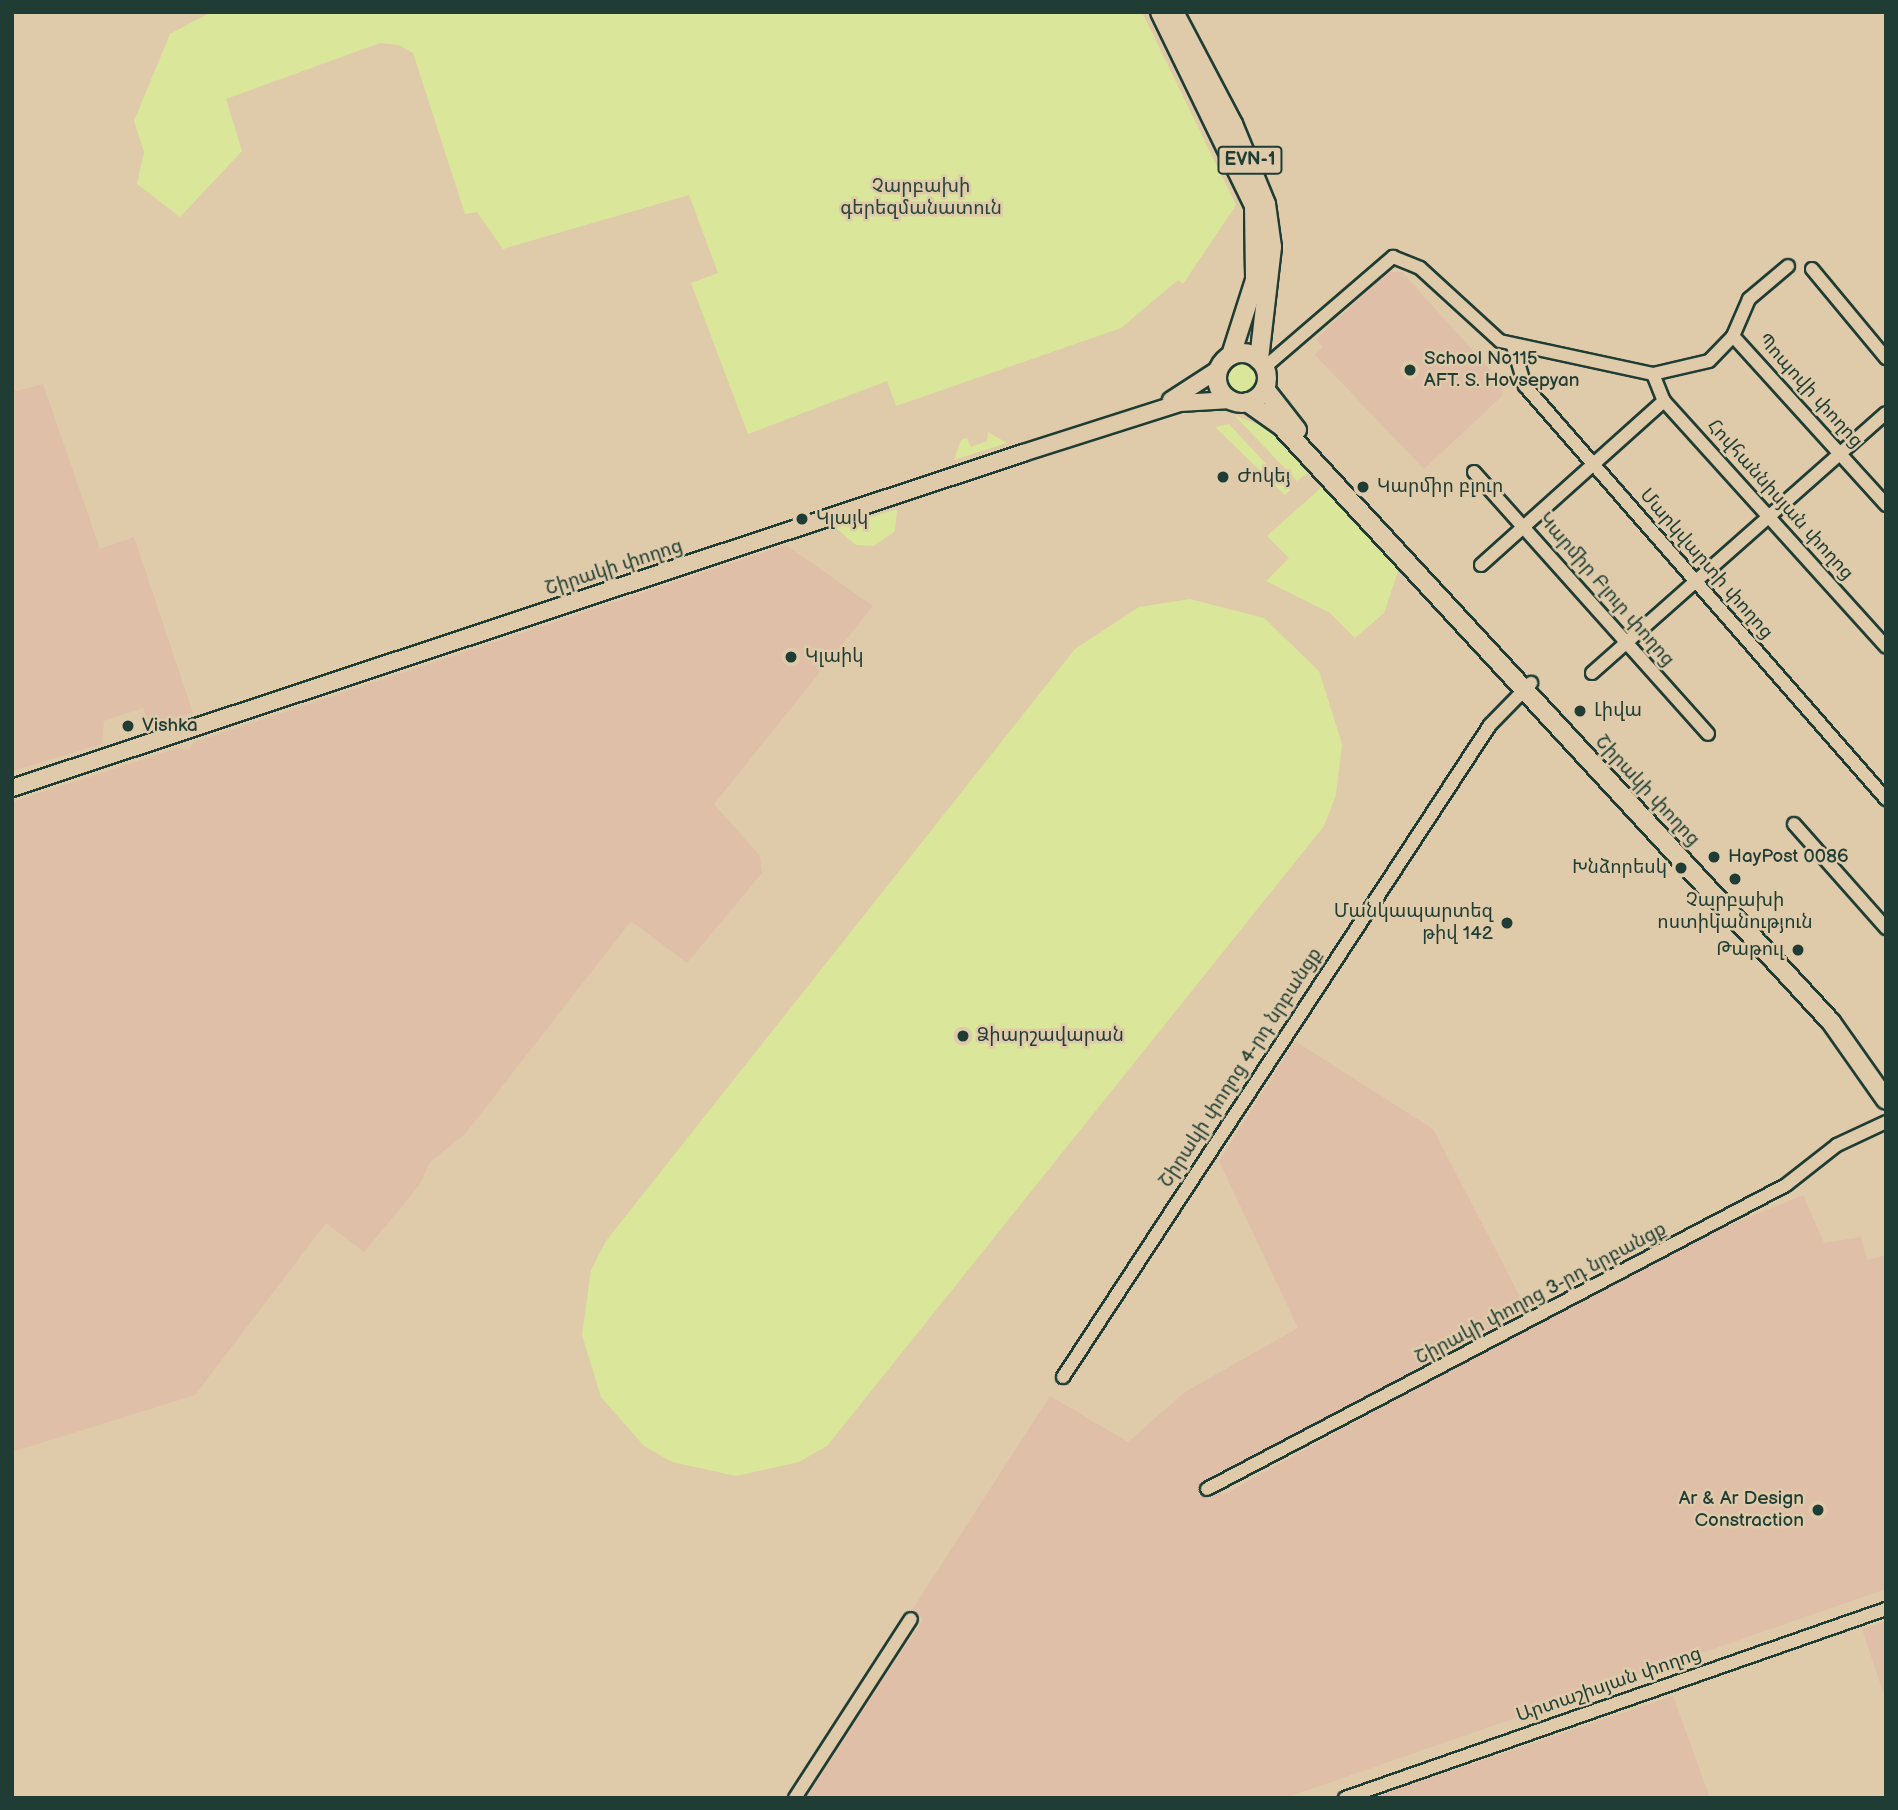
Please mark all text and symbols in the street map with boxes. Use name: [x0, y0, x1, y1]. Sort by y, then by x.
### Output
road number: EVN-1: [1217, 146, 1283, 174]
park label: Չարբախի գերեզմանատուն: [840, 176, 1002, 220]
street label: Պոպովի փողոց: [1753, 329, 1867, 453]
place label: School No115 AFT. S. Hovsepyan: [1424, 348, 1580, 392]
marker: School No115 AFT. S. Hovsepyan: [1402, 362, 1418, 378]
street label: Հովհաննիսյան փողոց: [1702, 415, 1858, 585]
place label: Ժոկեյ: [1237, 466, 1291, 488]
marker: Ժոկեյ: [1215, 469, 1231, 485]
place label: Կարմիր բլուր: [1377, 476, 1503, 498]
marker: Կարմիր բլուր: [1355, 479, 1371, 495]
street label: Մարկվարտի փողոց: [1634, 484, 1778, 644]
place label: Կլայկ: [816, 508, 868, 530]
street label: Կարմիր Բլուր փողոց: [1533, 509, 1679, 671]
marker: Կլայկ: [794, 511, 810, 527]
street label: Շիրակի փողոց: [542, 535, 686, 601]
place label: Կլաիկ: [805, 646, 864, 668]
marker: Կլաիկ: [783, 649, 799, 665]
place label: Լիվա: [1594, 700, 1642, 722]
marker: Լիվա: [1572, 703, 1588, 719]
place label: Vishka: [142, 715, 198, 737]
marker: Vishka: [120, 718, 136, 734]
street label: Շիրակի փողոց: [1590, 731, 1704, 851]
place label: HayPost 0086: [1728, 846, 1849, 868]
marker: HayPost 0086: [1706, 849, 1722, 865]
place label: Խնձորեսկ: [1572, 857, 1667, 879]
marker: Խնձորեսկ: [1673, 860, 1689, 876]
marker: Չարբախի ոստիկանություն: [1727, 871, 1743, 887]
place label: Չարբախի ոստիկանություն: [1657, 890, 1813, 934]
place label: Մանկապարտեզ թիվ 142: [1334, 901, 1493, 945]
marker: Մանկապարտեզ թիվ 142: [1499, 915, 1515, 931]
place label: Թաթուլ: [1716, 939, 1784, 961]
marker: Թաթուլ: [1790, 942, 1806, 958]
street label: Շիրակի փողոց 4-րդ նրբանցք: [1155, 944, 1327, 1192]
place label: Ձիարշավարան: [977, 1025, 1124, 1047]
marker: Ձիարշավարան: [955, 1028, 971, 1044]
street label: Շիրակի փողոց 3-րդ նրբանցք: [1412, 1218, 1670, 1370]
place label: Ar & Ar Design Constraction: [1679, 1488, 1804, 1532]
marker: Ar & Ar Design Constraction: [1810, 1502, 1826, 1518]
street label: Արտաշիսյան փողոց: [1513, 1643, 1705, 1727]

